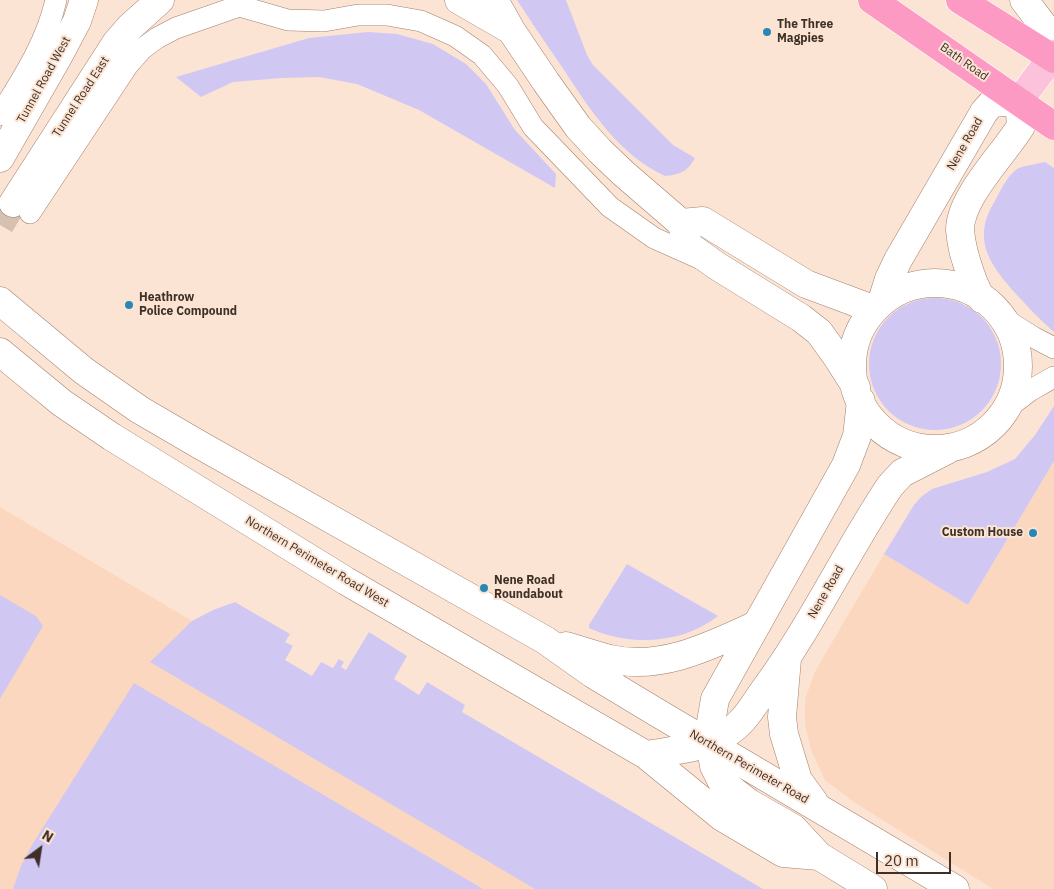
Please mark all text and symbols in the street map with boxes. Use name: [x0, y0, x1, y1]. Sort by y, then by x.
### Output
place label: The Three Magpies: [777, 18, 833, 46]
marker: The Three Magpies: [761, 26, 773, 38]
street label: Tunnel Road West: [14, 34, 74, 126]
street label: Bath Road: [937, 40, 991, 84]
street label: Tunnel Road East: [50, 54, 112, 140]
street label: Nene Road: [944, 115, 986, 173]
place label: Heathrow Police Compound: [139, 291, 237, 319]
marker: Heathrow Police Compound: [123, 299, 135, 311]
street label: Northern Perimeter Road West: [243, 513, 391, 611]
place label: Custom House: [942, 526, 1023, 540]
marker: Custom House: [1027, 527, 1039, 539]
street label: Nene Road: [805, 563, 847, 621]
place label: Nene Road Roundabout: [494, 574, 563, 602]
marker: Nene Road Roundabout: [478, 582, 490, 594]
street label: Northern Perimeter Road: [687, 727, 811, 807]
north arrow: [15, 824, 65, 874]
text: N: [39, 826, 57, 846]
scale bar: [879, 842, 954, 874]
text: 20 m: [884, 851, 919, 870]

